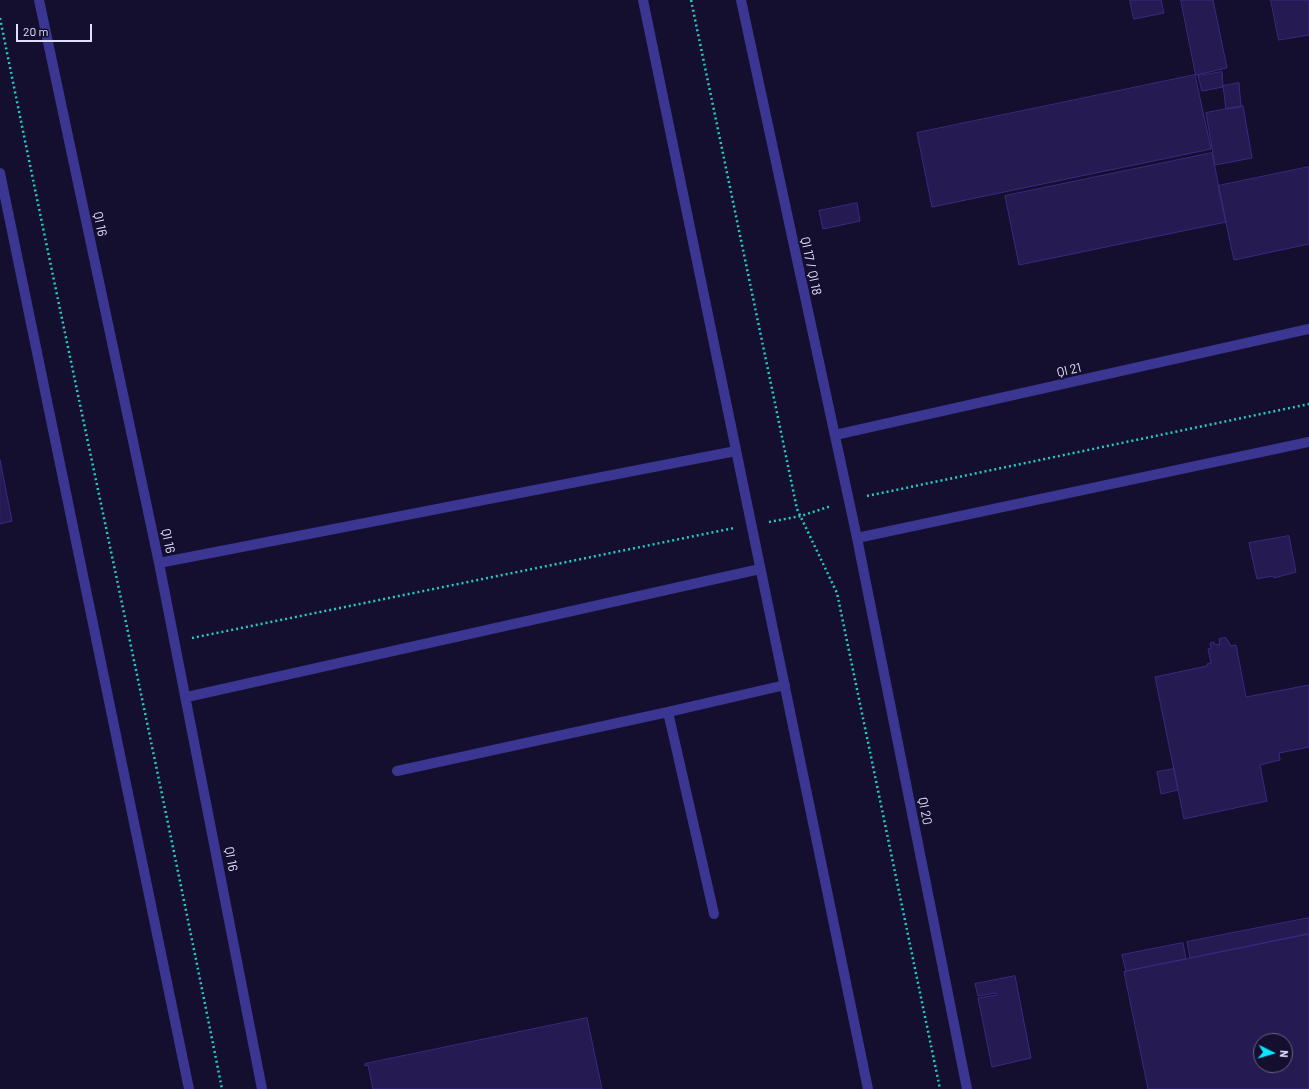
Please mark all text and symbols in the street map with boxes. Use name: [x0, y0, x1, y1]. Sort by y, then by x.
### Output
scale bar: [18, 16, 94, 42]
text: 20 m: [23, 24, 49, 38]
street label: QI 16: [90, 210, 110, 238]
street label: QI 17 / QI 18: [797, 235, 825, 297]
street label: QI 21: [1055, 360, 1083, 380]
street label: QI 16: [158, 527, 178, 555]
street label: QI 20: [915, 796, 935, 826]
street label: QI 16: [221, 845, 241, 873]
north arrow: [1253, 1033, 1293, 1073]
text: N: [1278, 1050, 1291, 1058]

